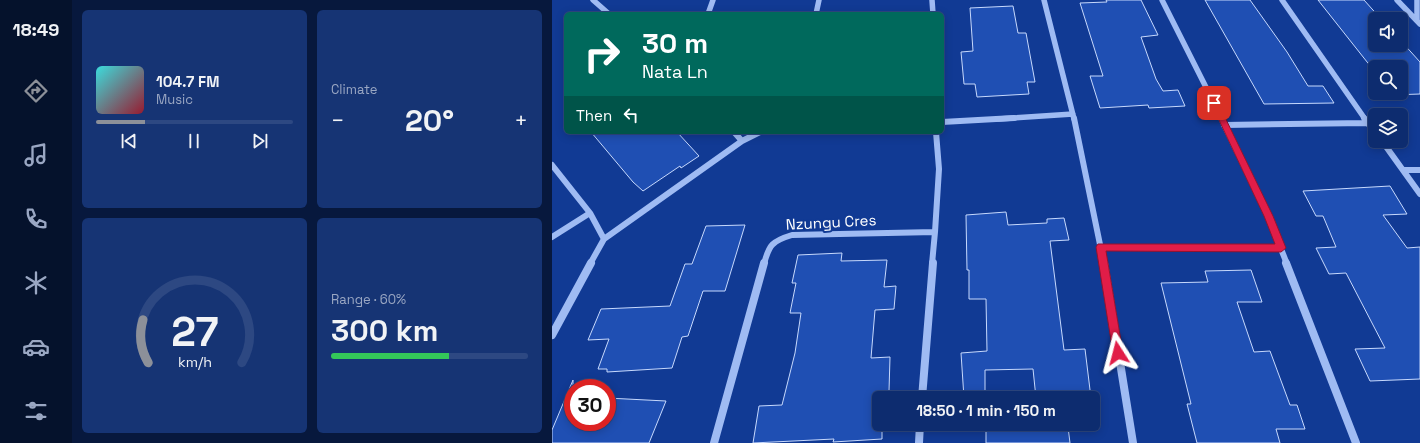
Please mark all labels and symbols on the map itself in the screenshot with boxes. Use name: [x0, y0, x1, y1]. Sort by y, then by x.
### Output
pin: [1197, 86, 1231, 120]
street label: Nzungu Cres: [785, 210, 877, 234]
position arrow: [1097, 332, 1139, 374]
speed limit sign: 30: [564, 379, 616, 431]

